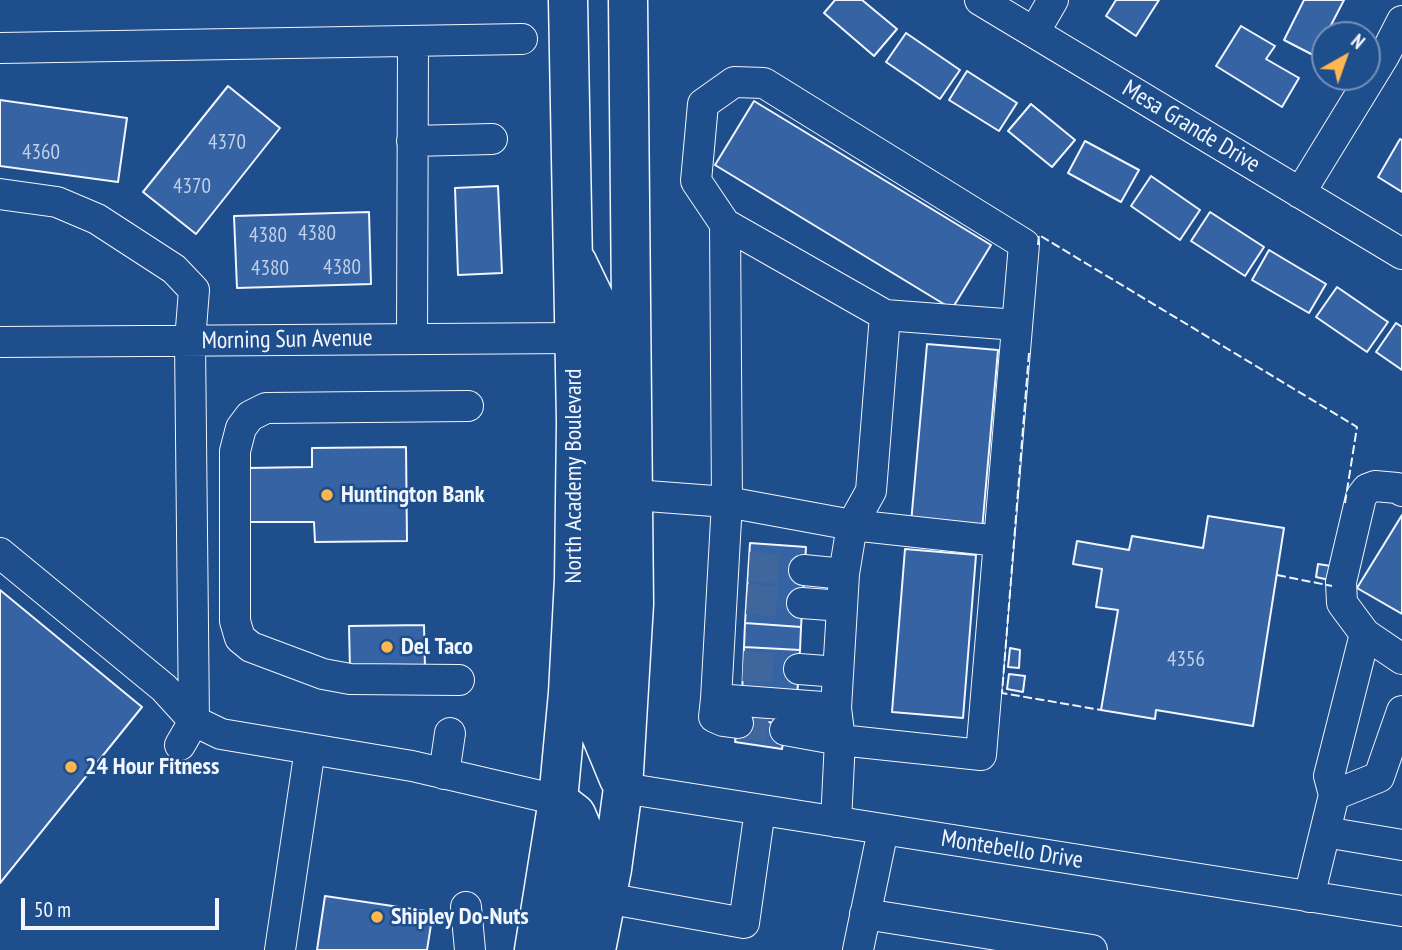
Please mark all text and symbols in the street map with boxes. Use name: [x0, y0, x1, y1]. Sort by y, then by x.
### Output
north arrow: [1311, 21, 1381, 91]
text: N: [1347, 29, 1370, 54]
street label: Mesa Grande Drive: [1117, 75, 1265, 179]
house number: 4370: [208, 130, 246, 156]
house number: 4360: [22, 140, 60, 166]
house number: 4370: [173, 174, 211, 200]
house number: 4380: [298, 221, 336, 247]
house number: 4380: [249, 223, 287, 249]
house number: 4380: [323, 255, 361, 281]
house number: 4380: [251, 256, 289, 282]
street label: Morning Sun Avenue: [201, 324, 373, 356]
street label: North Academy Boulevard: [560, 368, 588, 584]
place label: Huntington Bank: [341, 481, 485, 509]
marker: Huntington Bank: [319, 487, 335, 503]
place label: Del Taco: [401, 633, 473, 661]
marker: Del Taco: [379, 639, 395, 655]
house number: 4356: [1167, 647, 1205, 673]
place label: 24 Hour Fitness: [85, 753, 219, 781]
marker: 24 Hour Fitness: [63, 759, 79, 775]
street label: Montebello Drive: [939, 825, 1085, 875]
scale bar: [24, 884, 222, 928]
text: 50 m: [34, 896, 71, 923]
place label: Shipley Do-Nuts: [391, 903, 529, 931]
marker: Shipley Do-Nuts: [369, 909, 385, 925]

